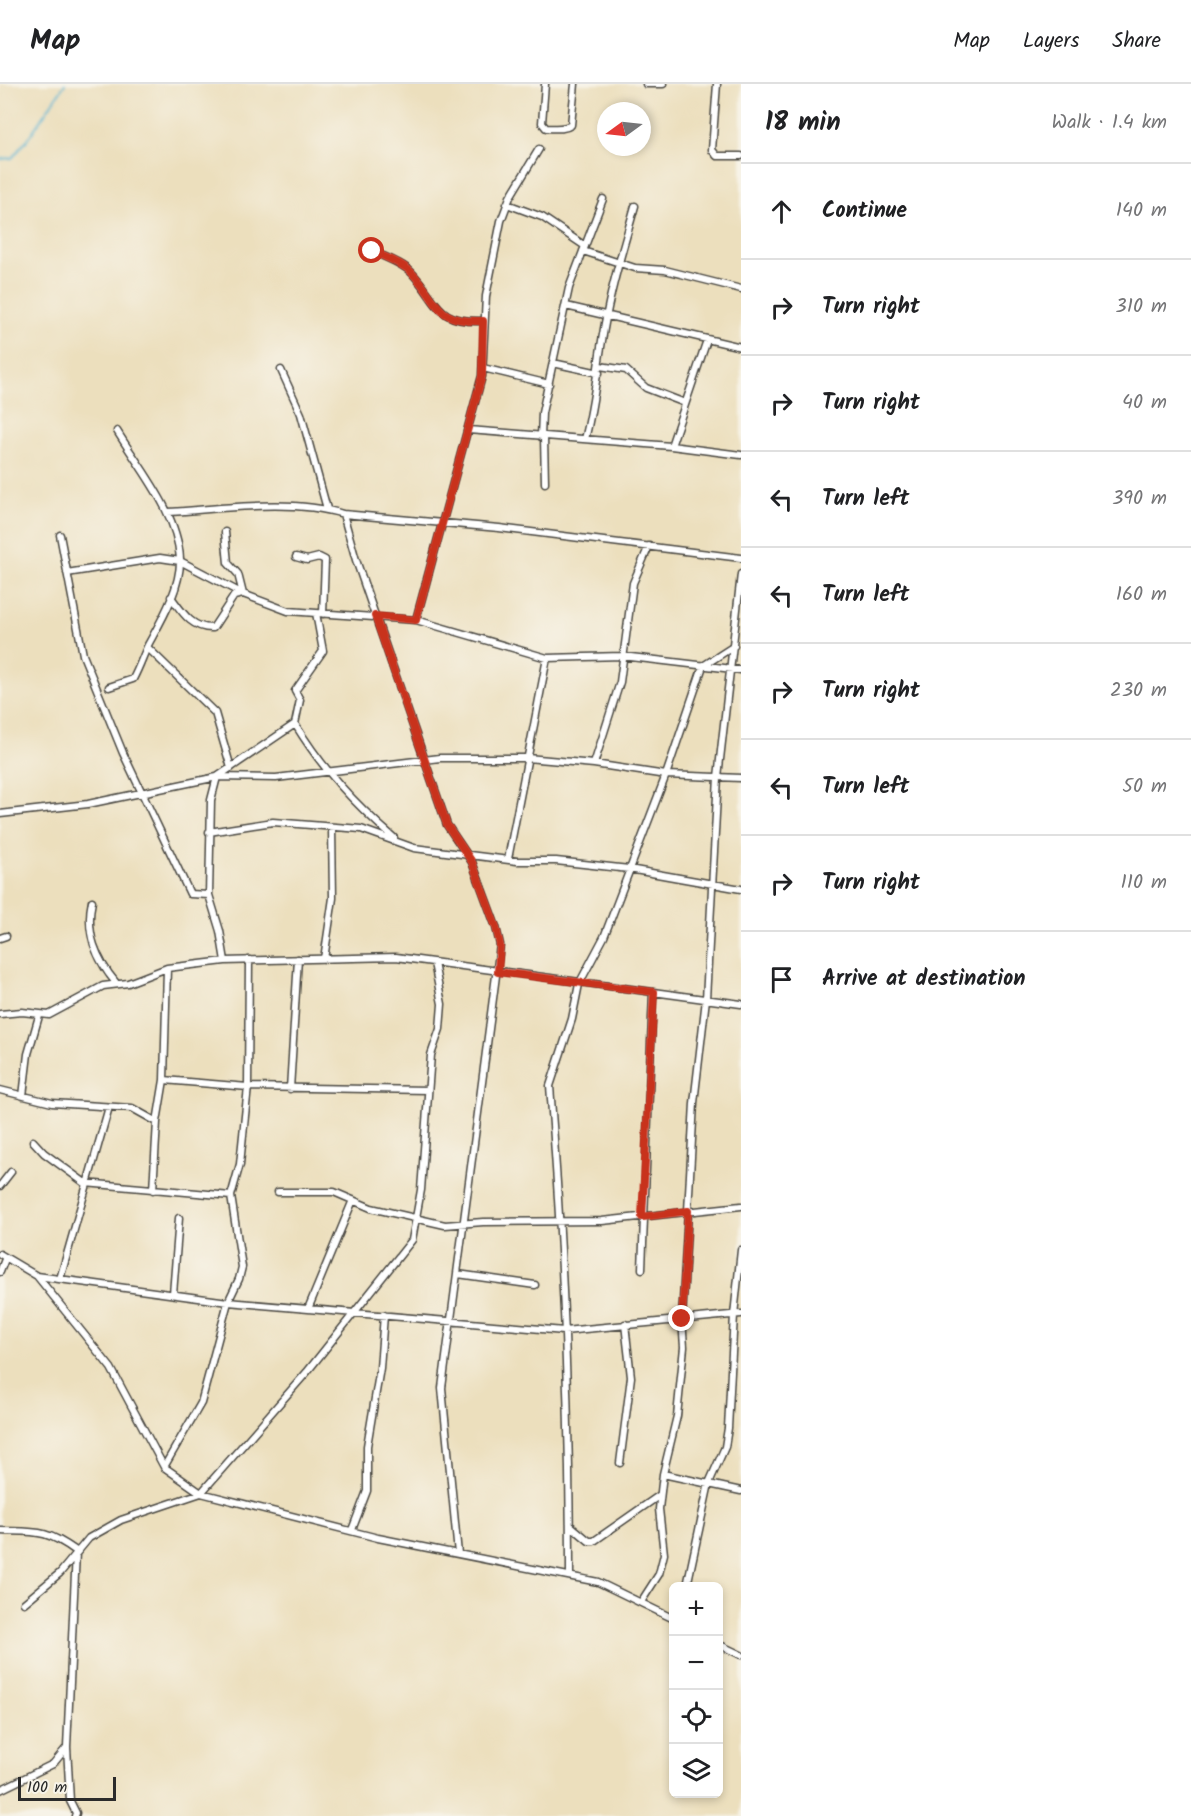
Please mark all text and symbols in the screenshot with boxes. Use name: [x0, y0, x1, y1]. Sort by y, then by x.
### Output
text: Map: [30, 19, 81, 64]
text: Map: [953, 25, 990, 58]
text: Layers: [1023, 25, 1079, 58]
text: Share: [1112, 25, 1161, 58]
north arrow: [597, 102, 651, 156]
text: 18 min: [765, 102, 841, 144]
text: Walk · 1.4 km: [1052, 107, 1167, 139]
text: Continue: [822, 194, 907, 229]
icon: ahead: [765, 195, 798, 228]
text: 140 m: [1116, 195, 1167, 227]
route start: [358, 237, 384, 263]
text: Turn right: [822, 290, 920, 325]
icon: right: [765, 291, 798, 324]
text: 310 m: [1115, 291, 1167, 323]
text: Turn right: [822, 386, 920, 421]
icon: right: [765, 387, 798, 420]
text: 40 m: [1122, 387, 1167, 419]
text: Turn left: [822, 482, 909, 517]
icon: left: [765, 483, 798, 516]
text: 390 m: [1112, 483, 1167, 515]
text: Turn left: [822, 578, 909, 613]
icon: left: [765, 579, 798, 612]
text: 160 m: [1116, 579, 1167, 611]
text: Turn right: [822, 674, 920, 709]
icon: right: [765, 675, 798, 708]
text: 230 m: [1110, 675, 1167, 707]
text: Turn left: [822, 770, 909, 805]
icon: left: [765, 771, 798, 804]
text: 50 m: [1122, 771, 1167, 803]
text: Turn right: [822, 866, 920, 901]
icon: right: [765, 867, 798, 900]
text: 110 m: [1121, 867, 1167, 899]
text: Arrive at destination: [822, 962, 1025, 997]
icon: arrive: [765, 963, 798, 996]
route end: [668, 1305, 694, 1331]
map controls: [669, 1582, 723, 1798]
button: +: [669, 1582, 723, 1636]
button: −: [669, 1636, 723, 1690]
button: locate: [669, 1690, 723, 1744]
button: layers: [669, 1744, 723, 1798]
scale bar: [18, 1774, 116, 1802]
text: 100 m: [27, 1775, 67, 1800]

